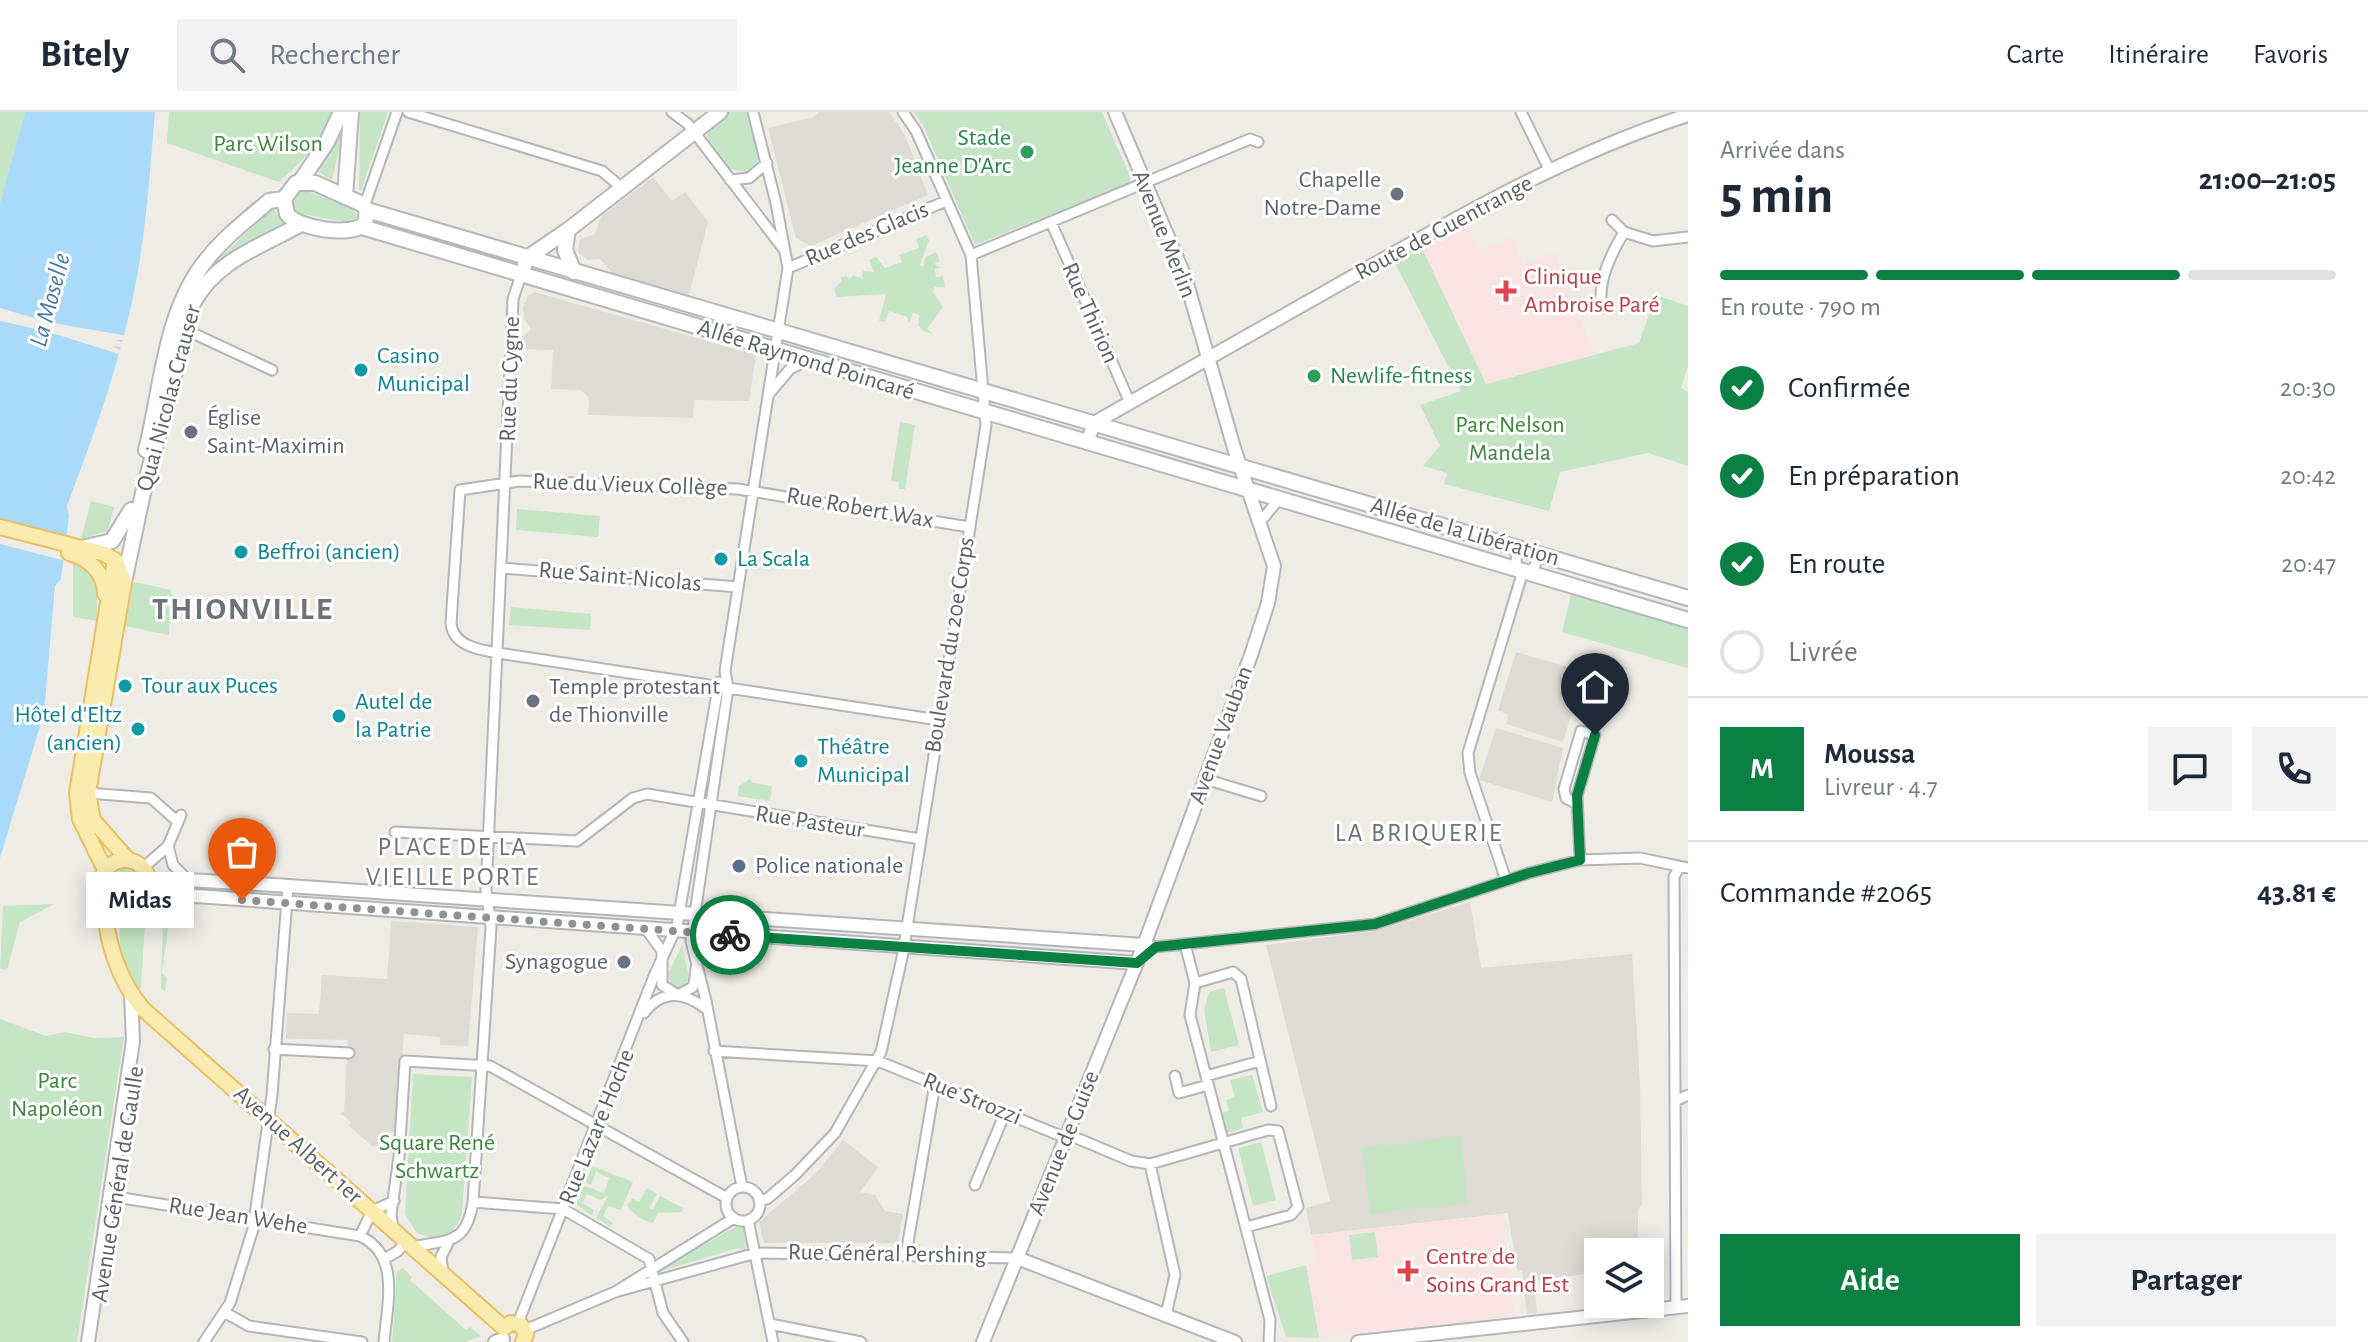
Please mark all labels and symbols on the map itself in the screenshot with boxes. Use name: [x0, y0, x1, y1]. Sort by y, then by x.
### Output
place label: Stade Jeanne D'Arc: [894, 126, 1011, 178]
park label: Parc Wilson: [213, 132, 323, 156]
marker: Stade Jeanne D'Arc: [1018, 143, 1036, 161]
street label: Avenue Merlin: [1128, 167, 1200, 301]
place label: Chapelle Notre-Dame: [1264, 168, 1381, 220]
street label: Route de Guentrange: [1351, 171, 1537, 285]
marker: Chapelle Notre-Dame: [1388, 185, 1406, 203]
street label: Rue des Glacis: [802, 197, 932, 271]
water label: La Moselle: [25, 250, 75, 350]
street label: Rue Thirion: [1057, 259, 1123, 367]
place label: Clinique Ambroise Paré: [1524, 265, 1660, 317]
marker: Clinique Ambroise Paré: [1495, 280, 1517, 302]
street label: Quai Nicolas Crauser: [133, 302, 206, 494]
street label: Rue du Cygne: [496, 316, 524, 442]
street label: Allée Raymond Poincaré: [695, 316, 917, 404]
place label: Casino Municipal: [377, 344, 470, 396]
marker: Casino Municipal: [352, 361, 370, 379]
place label: Newlife-fitness: [1330, 364, 1472, 388]
marker: Newlife-fitness: [1305, 367, 1323, 385]
place label: Église Saint-Maximin: [207, 404, 345, 458]
park label: Parc Nelson Mandela: [1455, 413, 1565, 465]
marker: Église Saint-Maximin: [182, 423, 200, 441]
street label: Rue du Vieux Collège: [532, 470, 728, 500]
street label: Rue Robert Wax: [785, 483, 936, 533]
street label: Allée de la Libération: [1368, 494, 1562, 570]
street label: Boulevard du 20e Corps: [921, 535, 979, 755]
place label: Beffroi (ancien): [257, 540, 401, 564]
marker: Beffroi (ancien): [232, 543, 250, 561]
place label: La Scala: [737, 547, 810, 571]
marker: La Scala: [712, 550, 730, 568]
street label: Rue Saint-Nicolas: [538, 558, 702, 596]
district label: THIONVILLE: [152, 593, 334, 625]
pin: [1561, 653, 1629, 735]
street label: Avenue Vauban: [1185, 663, 1257, 807]
place label: Tour aux Puces: [141, 674, 278, 698]
place label: Temple protestant de Thionville: [549, 675, 720, 727]
marker: Tour aux Puces: [116, 677, 134, 695]
place label: Autel de la Patrie: [355, 690, 432, 742]
marker: Temple protestant de Thionville: [524, 692, 542, 710]
place label: Hôtel d'Eltz (ancien): [15, 703, 122, 755]
marker: Autel de la Patrie: [330, 707, 348, 725]
marker: Hôtel d'Eltz (ancien): [129, 720, 147, 738]
place label: Théâtre Municipal: [817, 735, 910, 787]
marker: Théâtre Municipal: [792, 752, 810, 770]
street label: Rue Pasteur: [754, 802, 866, 842]
pin: [208, 818, 276, 900]
district label: LA BRIQUERIE: [1335, 820, 1503, 846]
district label: PLACE DE LA VIEILLE PORTE: [366, 834, 540, 890]
place label: Police nationale: [755, 854, 903, 878]
marker: Police nationale: [730, 857, 748, 875]
callout: Midas: [86, 872, 194, 928]
courier: [690, 895, 770, 975]
place label: Synagogue: [505, 950, 608, 974]
marker: Synagogue: [615, 953, 633, 971]
street label: Rue Lazare Hoche: [555, 1046, 639, 1208]
street label: Avenue Général de Gaulle: [87, 1064, 149, 1304]
street label: Avenue de Guise: [1024, 1067, 1104, 1219]
street label: Rue Strozzi: [919, 1068, 1025, 1130]
park label: Parc Napoléon: [11, 1069, 103, 1121]
street label: Avenue Albert 1er: [229, 1081, 367, 1209]
park label: Square René Schwartz: [379, 1131, 495, 1183]
street label: Rue Jean Wehe: [167, 1193, 309, 1239]
street label: Rue Général Pershing: [788, 1240, 987, 1268]
place label: Centre de Soins Grand Est: [1426, 1245, 1569, 1297]
marker: Centre de Soins Grand Est: [1397, 1260, 1419, 1282]

